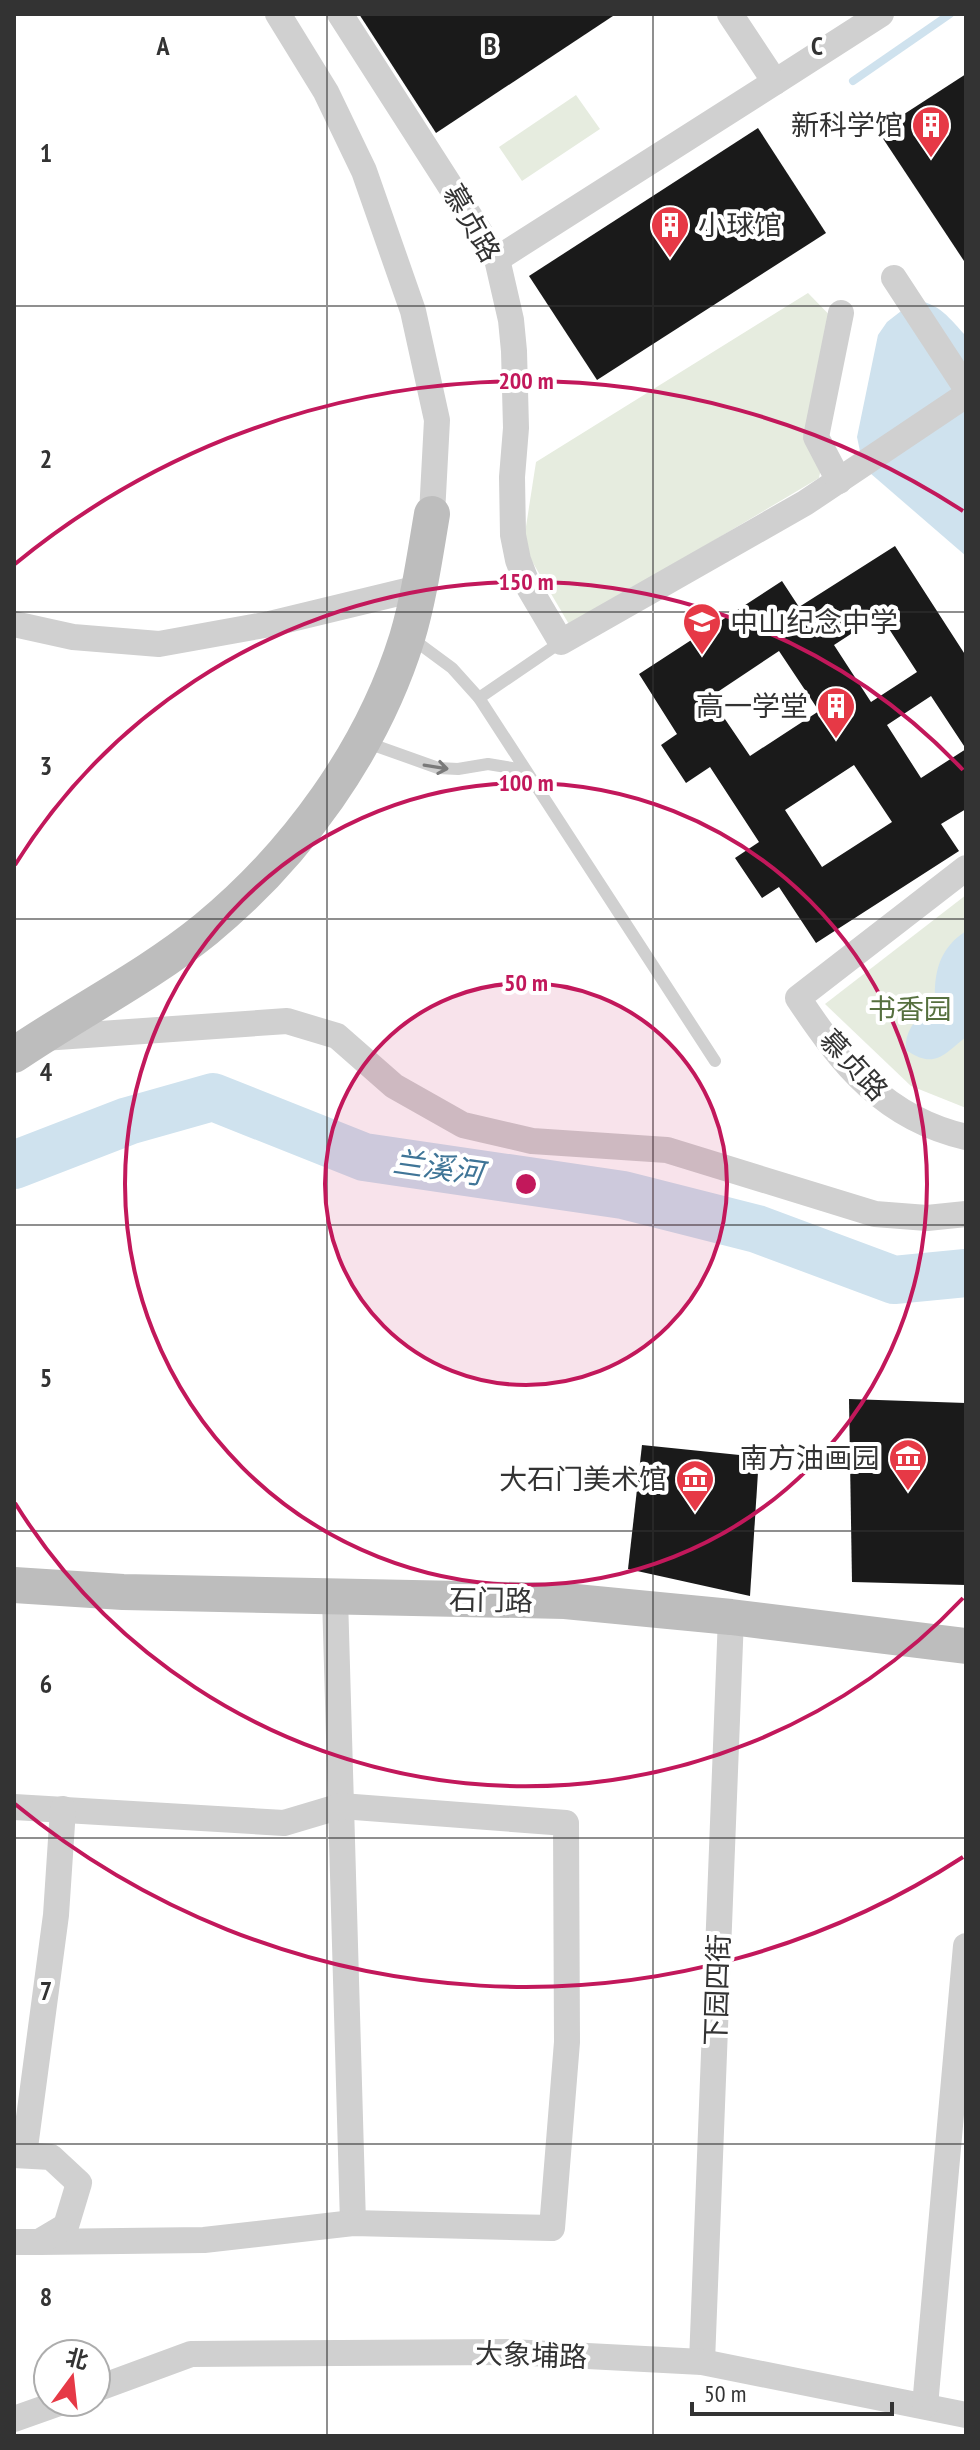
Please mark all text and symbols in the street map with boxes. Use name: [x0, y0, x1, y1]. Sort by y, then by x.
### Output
text: A: [155, 29, 170, 62]
text: B: [484, 29, 497, 62]
text: C: [811, 29, 823, 62]
building icon: 新科学馆: [910, 104, 952, 159]
place label: 新科学馆: [791, 106, 903, 143]
text: 1: [40, 136, 52, 169]
street label: 慕贞路: [435, 177, 509, 268]
building icon: 小球馆: [649, 204, 691, 259]
place label: 小球馆: [698, 206, 782, 243]
text: 200 m: [498, 365, 554, 396]
text: 2: [40, 442, 52, 475]
text: 150 m: [498, 566, 554, 597]
school or university icon: 中山纪念中学: [681, 601, 723, 656]
place label: 中山纪念中学: [730, 603, 898, 640]
building icon: 高一学堂: [815, 685, 857, 740]
place label: 高一学堂: [696, 687, 808, 724]
text: 3: [40, 749, 52, 782]
one-way arrow: [423, 760, 448, 775]
text: 100 m: [498, 767, 554, 798]
text: 50 m: [504, 967, 548, 998]
park label: 书香园: [868, 990, 952, 1027]
street label: 慕贞路: [812, 1021, 897, 1108]
text: 4: [40, 1055, 53, 1088]
water label: 兰溪河: [391, 1141, 490, 1193]
centre of rings: [512, 1170, 540, 1198]
text: 5: [40, 1361, 52, 1394]
museum icon: 南方油画园: [887, 1437, 929, 1492]
place label: 南方油画园: [740, 1439, 880, 1476]
museum icon: 大石门美术馆: [674, 1458, 716, 1513]
place label: 大石门美术馆: [499, 1460, 667, 1497]
street label: 石门路: [449, 1580, 533, 1619]
text: 6: [40, 1667, 52, 1700]
street label: 下园四街: [696, 1933, 737, 2047]
text: 7: [40, 1974, 52, 2007]
text: 8: [40, 2280, 52, 2313]
street label: 大象埔路: [474, 2334, 588, 2375]
north arrow: [32, 2338, 112, 2418]
text: 北: [63, 2342, 91, 2375]
scale bar: [692, 2366, 892, 2416]
text: 50 m: [704, 2378, 746, 2409]

